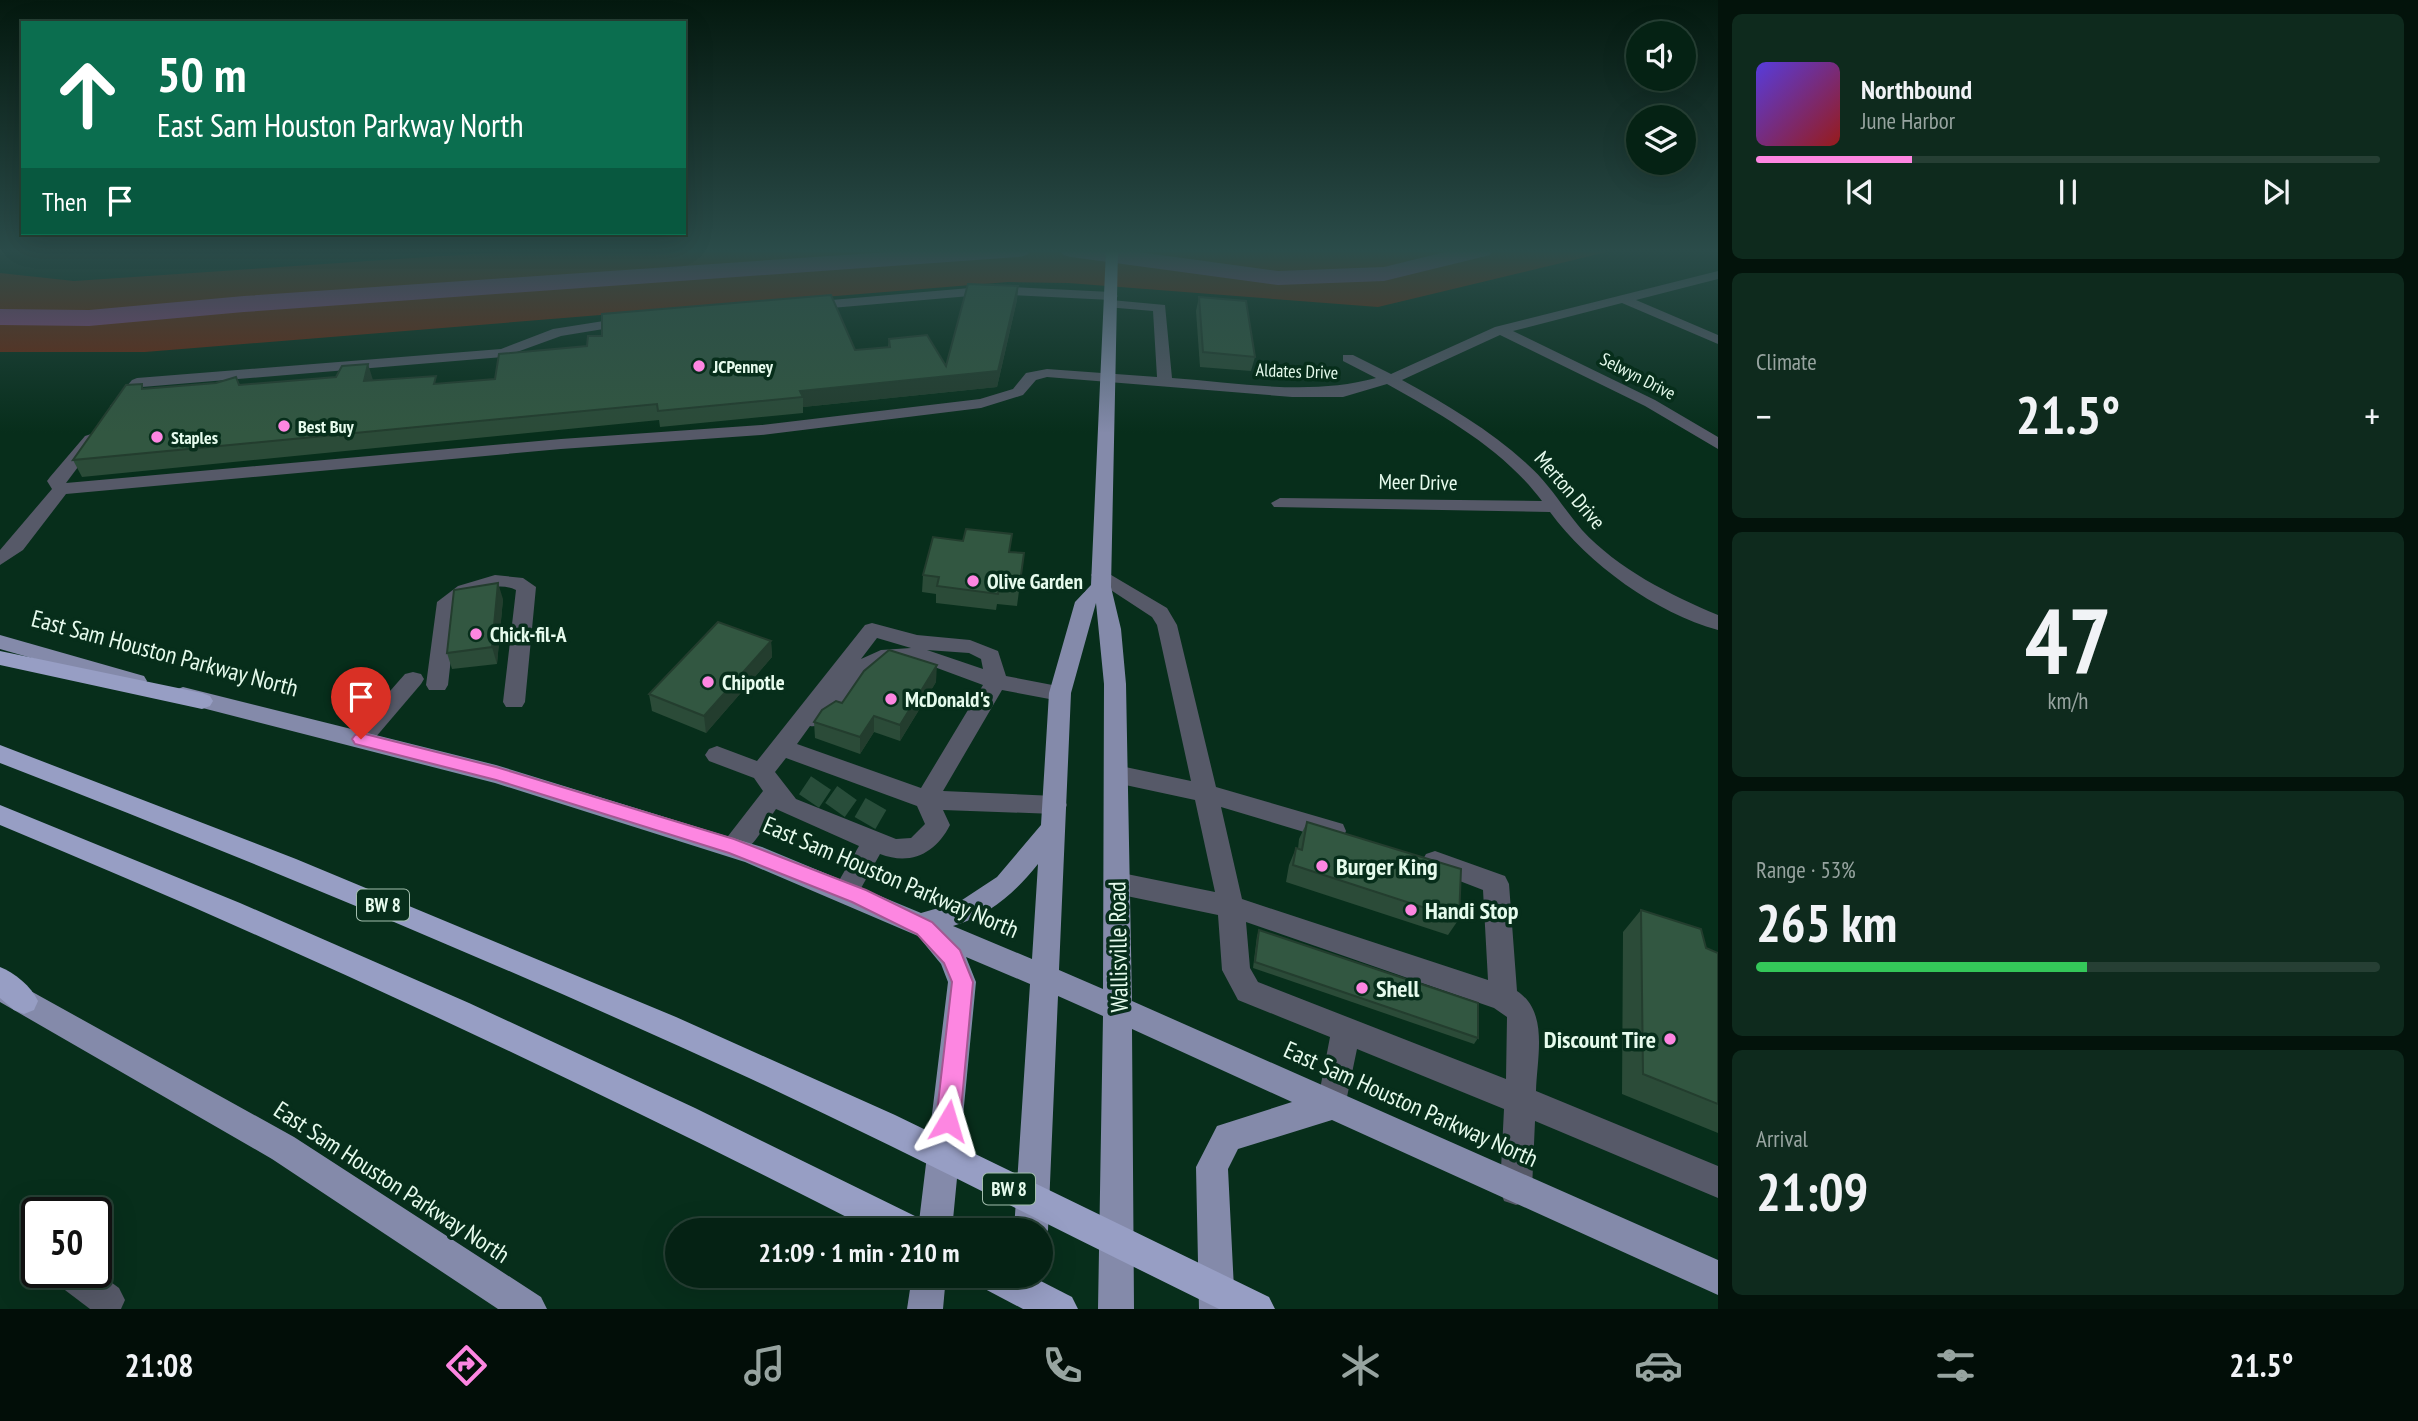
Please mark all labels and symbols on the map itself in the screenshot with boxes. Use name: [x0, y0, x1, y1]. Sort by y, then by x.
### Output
street label: Selwyn Drive: [1597, 347, 1679, 405]
place label: JCPenney: [712, 355, 774, 378]
marker: JCPenney: [691, 358, 707, 374]
street label: Aldates Drive: [1255, 358, 1339, 384]
place label: Best Buy: [298, 415, 355, 438]
marker: Best Buy: [276, 418, 292, 434]
place label: Staples: [171, 426, 218, 449]
marker: Staples: [149, 429, 165, 445]
street label: Merton Drive: [1529, 445, 1611, 535]
street label: Meer Drive: [1378, 468, 1458, 496]
place label: Olive Garden: [987, 568, 1083, 595]
marker: Olive Garden: [965, 573, 981, 589]
street label: East Sam Houston Parkway North: [28, 602, 302, 704]
place label: Chick-fil-A: [490, 621, 567, 648]
marker: Chick-fil-A: [468, 626, 484, 642]
pin: [331, 667, 391, 739]
place label: Chipotle: [722, 669, 785, 696]
marker: Chipotle: [700, 674, 716, 690]
place label: McDonald's: [905, 686, 990, 713]
marker: McDonald's: [883, 691, 899, 707]
street label: East Sam Houston Parkway North: [758, 809, 1024, 945]
place label: Burger King: [1336, 851, 1438, 882]
marker: Burger King: [1314, 858, 1330, 874]
street label: Wallisville Road: [1101, 881, 1135, 1013]
road number: BW 8: [357, 890, 409, 920]
place label: Handi Stop: [1425, 895, 1519, 926]
marker: Handi Stop: [1403, 902, 1419, 918]
place label: Shell: [1376, 973, 1419, 1004]
marker: Shell: [1354, 980, 1370, 996]
place label: Discount Tire: [1544, 1024, 1656, 1055]
marker: Discount Tire: [1662, 1031, 1678, 1047]
street label: East Sam Houston Parkway North: [1279, 1034, 1543, 1174]
position arrow: [911, 1084, 985, 1158]
street label: East Sam Houston Parkway North: [268, 1094, 516, 1270]
road number: BW 8: [983, 1174, 1035, 1204]
speed limit sign: 50: [21, 1197, 112, 1288]

